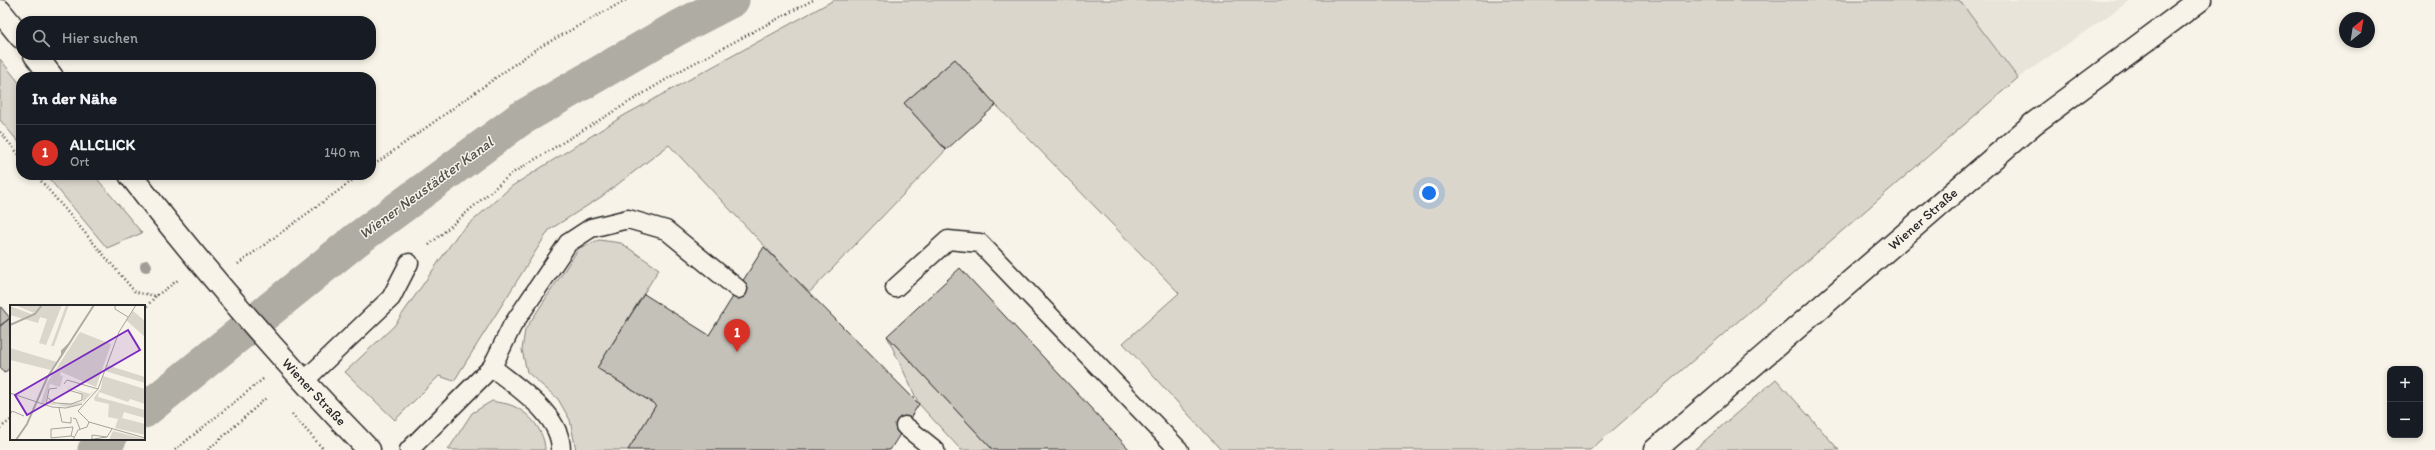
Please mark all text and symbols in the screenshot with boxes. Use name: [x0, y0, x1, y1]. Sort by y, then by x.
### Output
north arrow: [2339, 12, 2375, 48]
search box: [16, 16, 376, 60]
icon: search: [30, 27, 52, 49]
text: Hier suchen: [62, 29, 138, 47]
text: In der Nähe: [32, 88, 117, 108]
water label: Wiener Neustädter Kanal: [355, 132, 498, 243]
text: ALLCLICK: [70, 136, 135, 154]
text: 1: [42, 145, 48, 160]
text: 140 m: [324, 145, 360, 160]
text: Ort: [70, 154, 89, 169]
your location: [1419, 183, 1439, 203]
street label: Wiener Straße: [1885, 184, 1961, 254]
inset map: [10, 305, 145, 440]
pin: 1: [724, 319, 750, 352]
street label: Wiener Straße: [278, 355, 350, 430]
map controls: [2387, 366, 2423, 438]
button: +: [2387, 366, 2423, 402]
button: −: [2387, 402, 2423, 438]

